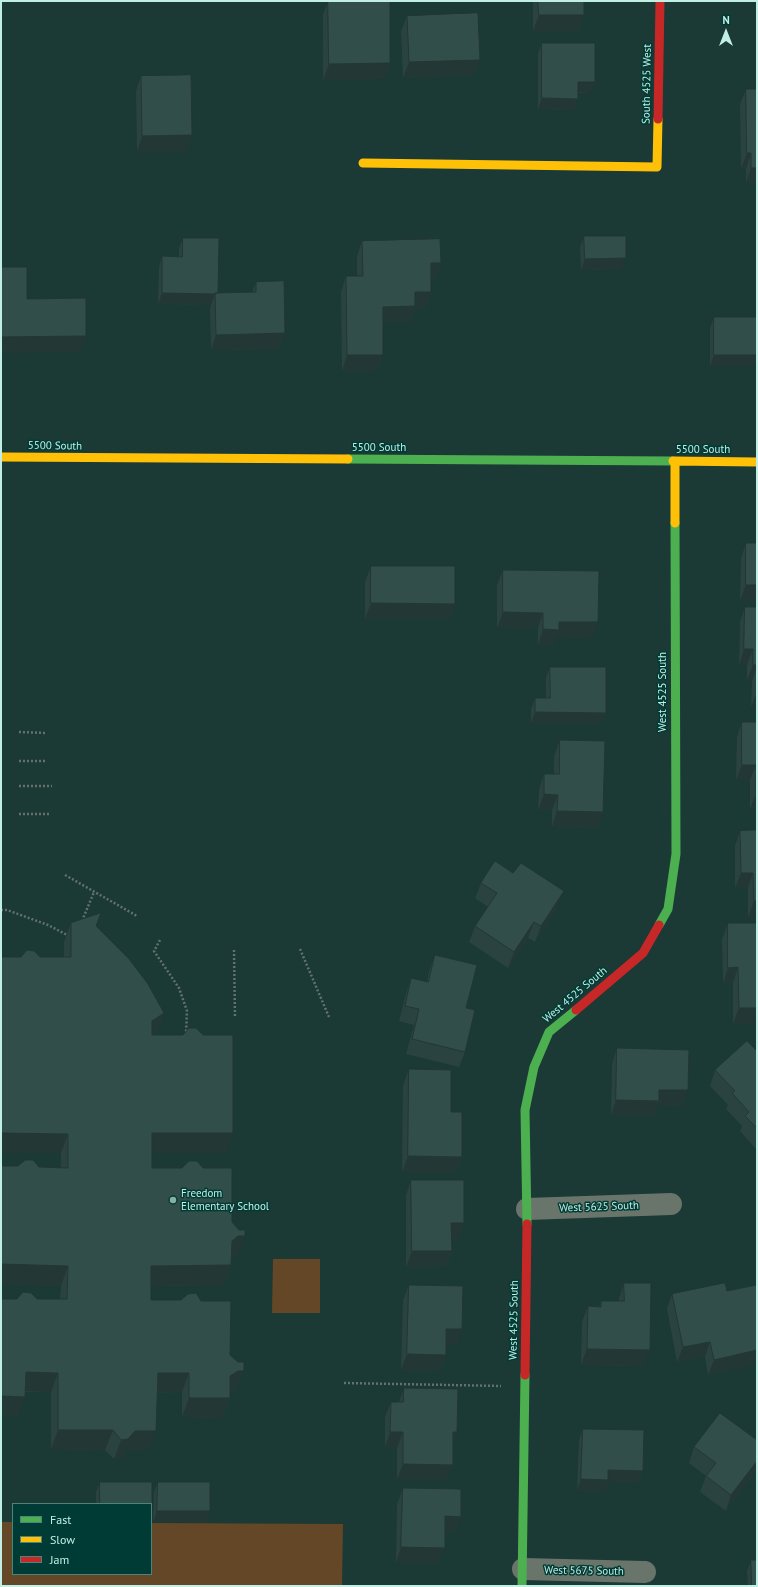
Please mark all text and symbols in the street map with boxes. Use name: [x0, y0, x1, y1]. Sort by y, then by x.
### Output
north arrow: [706, 12, 746, 52]
text: N: [722, 13, 730, 27]
street label: South 4525 West: [640, 44, 654, 124]
street label: 5500 South: [28, 439, 82, 453]
street label: 5500 South: [352, 441, 406, 455]
street label: 5500 South: [676, 443, 730, 457]
street label: West 4525 South: [656, 652, 670, 732]
street label: West 4525 South: [540, 964, 610, 1026]
place label: Freedom Elementary School: [181, 1187, 269, 1213]
marker: Freedom Elementary School: [168, 1195, 178, 1205]
street label: West 5625 South: [559, 1199, 639, 1215]
street label: West 4525 South: [507, 1280, 521, 1360]
legend: [12, 1503, 152, 1575]
text: Fast: [50, 1512, 71, 1527]
text: Slow: [50, 1532, 75, 1547]
text: Jam: [50, 1552, 69, 1567]
street label: West 5675 South: [544, 1564, 624, 1578]

